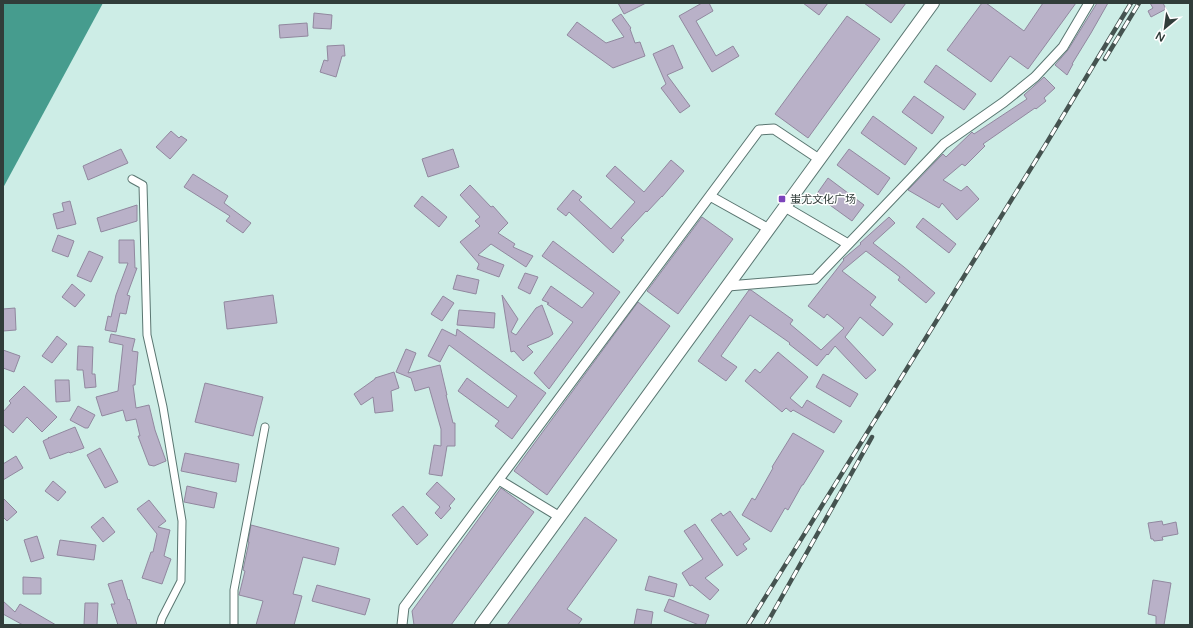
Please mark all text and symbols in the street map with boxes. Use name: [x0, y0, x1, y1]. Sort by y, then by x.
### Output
north arrow: [1145, 8, 1185, 48]
text: N: [1153, 28, 1167, 44]
place label: 蚩尤文化广场: [790, 193, 856, 206]
marker: 蚩尤文化广场: [777, 194, 787, 204]

